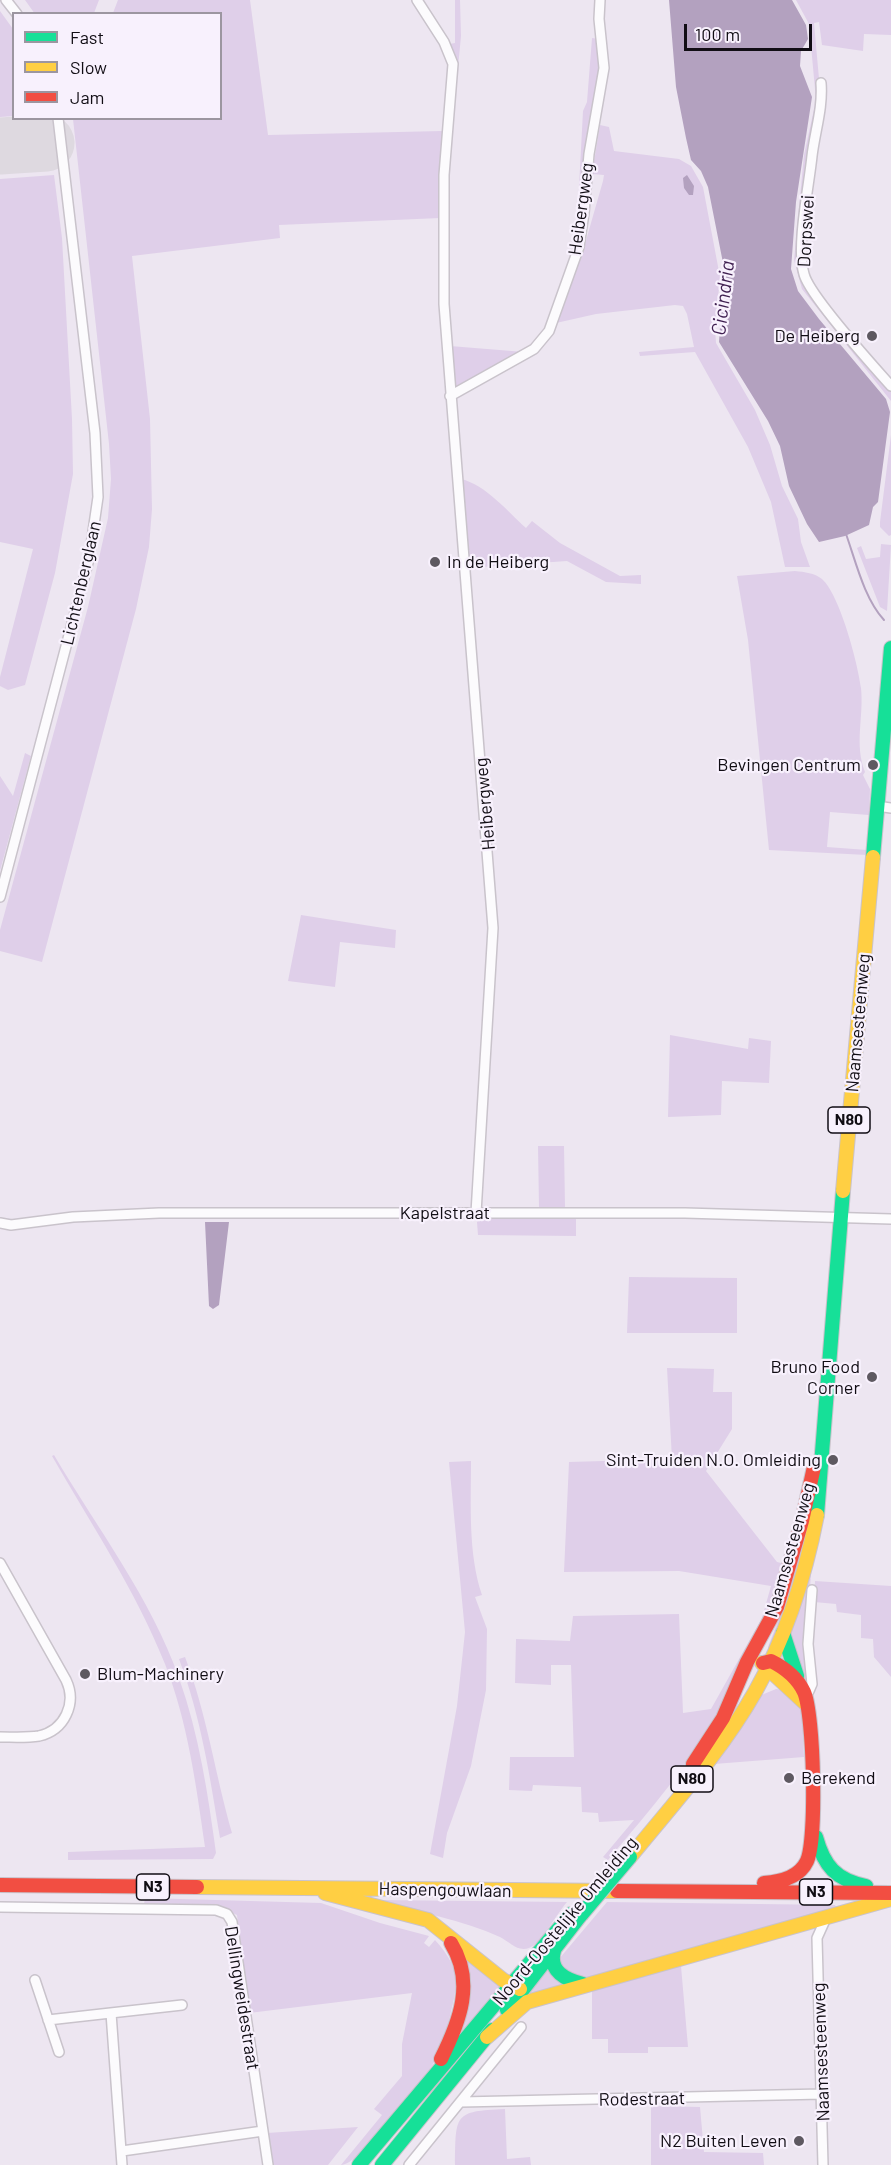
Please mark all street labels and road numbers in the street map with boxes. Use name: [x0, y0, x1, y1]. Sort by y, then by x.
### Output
street label: Heibergweg: [564, 161, 598, 257]
street label: Dorpswei: [793, 194, 819, 268]
street label: Lichtenberglaan: [56, 519, 106, 647]
street label: Heibergweg: [470, 757, 500, 851]
street label: Naamsesteenweg: [841, 953, 875, 1093]
road number: N80: [828, 1107, 870, 1133]
street label: Kapelstraat: [400, 1202, 490, 1224]
street label: Naamsesteenweg: [760, 1480, 820, 1620]
road number: N80: [671, 1766, 713, 1792]
street label: Noord-Oostelijke Omleiding: [488, 1832, 642, 2010]
road number: N3: [136, 1874, 170, 1900]
street label: Haspengouwlaan: [378, 1878, 512, 1902]
road number: N3: [800, 1879, 832, 1905]
street label: Dellingweidestraat: [220, 1924, 264, 2072]
street label: Naamsesteenweg: [808, 1982, 834, 2122]
street label: Rodestraat: [599, 2087, 685, 2111]

